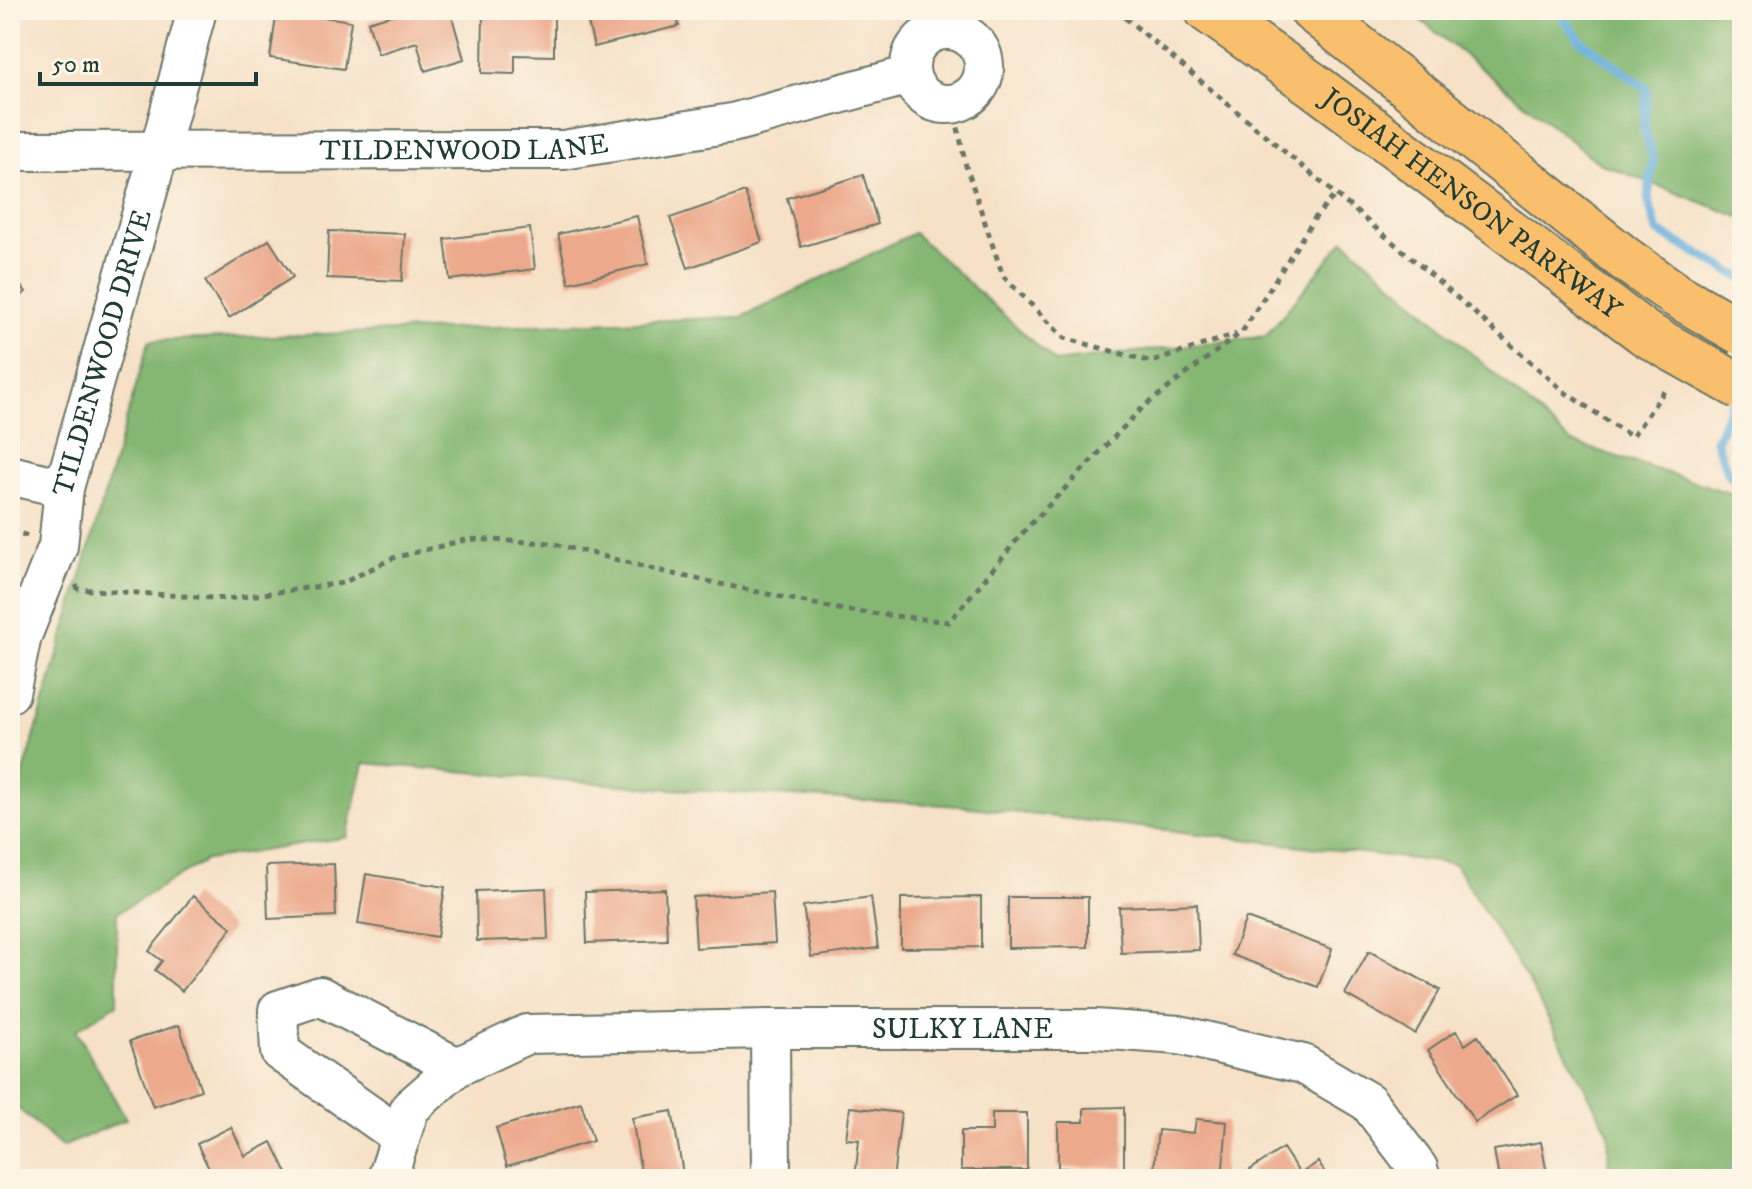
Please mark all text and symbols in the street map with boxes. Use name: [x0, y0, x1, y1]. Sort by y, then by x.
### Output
scale bar: [40, 36, 256, 86]
text: 50 m: [52, 50, 100, 80]
street label: JOSIAH HENSON PARKWAY: [1313, 78, 1629, 327]
street label: TILDENWOOD LANE: [319, 126, 611, 168]
street label: TILDENWOOD DRIVE: [45, 206, 159, 500]
street label: SULKY LANE: [872, 1012, 1053, 1047]

